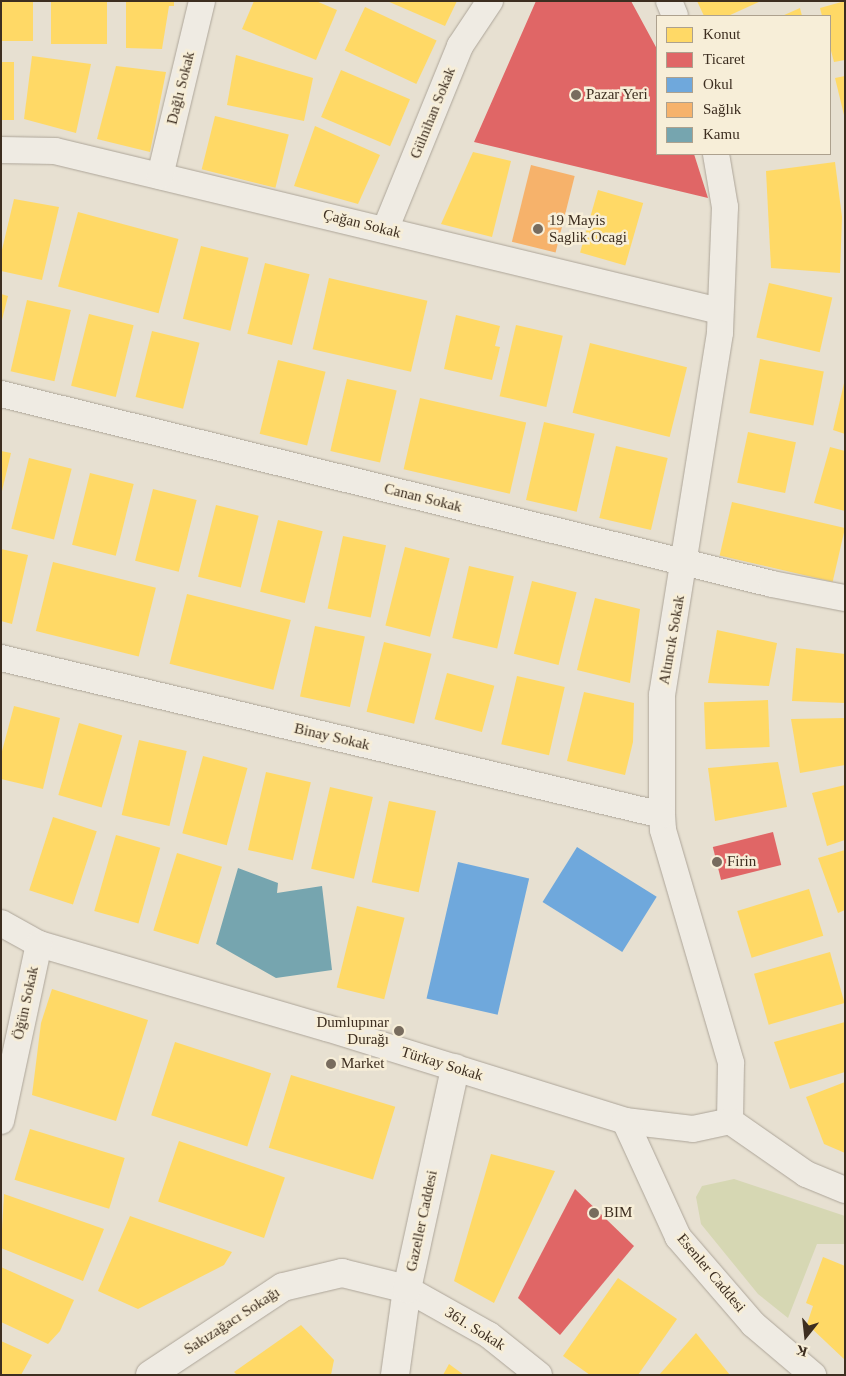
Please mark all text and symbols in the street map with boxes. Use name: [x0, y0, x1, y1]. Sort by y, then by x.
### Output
legend: [656, 15, 831, 155]
text: Konut: [703, 26, 741, 42]
street label: Dağlı Sokak: [163, 50, 199, 126]
text: Ticaret: [703, 51, 745, 67]
street label: Gülnihan Sokak: [406, 65, 460, 161]
text: Okul: [703, 76, 733, 92]
place label: Pazar Yeri: [586, 86, 648, 104]
marker: Pazar Yeri: [570, 89, 582, 101]
text: Sağlık: [703, 101, 741, 117]
text: Kamu: [703, 126, 740, 142]
street label: Çağan Sokak: [321, 206, 403, 242]
place label: 19 Mayis Saglik Ocagi: [549, 211, 627, 246]
marker: 19 Mayis Saglik Ocagi: [531, 222, 545, 236]
street label: Canan Sokak: [382, 480, 464, 516]
street label: Altıncık Sokak: [655, 594, 689, 686]
street label: Binay Sokak: [292, 720, 372, 754]
place label: Firin: [727, 853, 756, 871]
marker: Firin: [711, 856, 723, 868]
street label: Öğün Sokak: [9, 965, 43, 1041]
place label: Dumlupınar Durağı: [317, 1013, 389, 1048]
marker: Dumlupınar Durağı: [393, 1025, 405, 1037]
street label: Türkay Sokak: [399, 1043, 485, 1085]
place label: Market: [341, 1055, 384, 1073]
marker: Market: [325, 1058, 337, 1070]
street label: Gazeller Caddesi: [403, 1169, 441, 1273]
place label: BIM: [604, 1204, 632, 1222]
marker: BIM: [588, 1207, 600, 1219]
street label: Esenler Caddesi: [673, 1230, 749, 1316]
street label: Sakızağacı Sokağı: [181, 1283, 283, 1359]
street label: 361. Sokak: [442, 1303, 508, 1355]
north arrow: [781, 1311, 831, 1361]
text: K: [794, 1342, 809, 1360]

